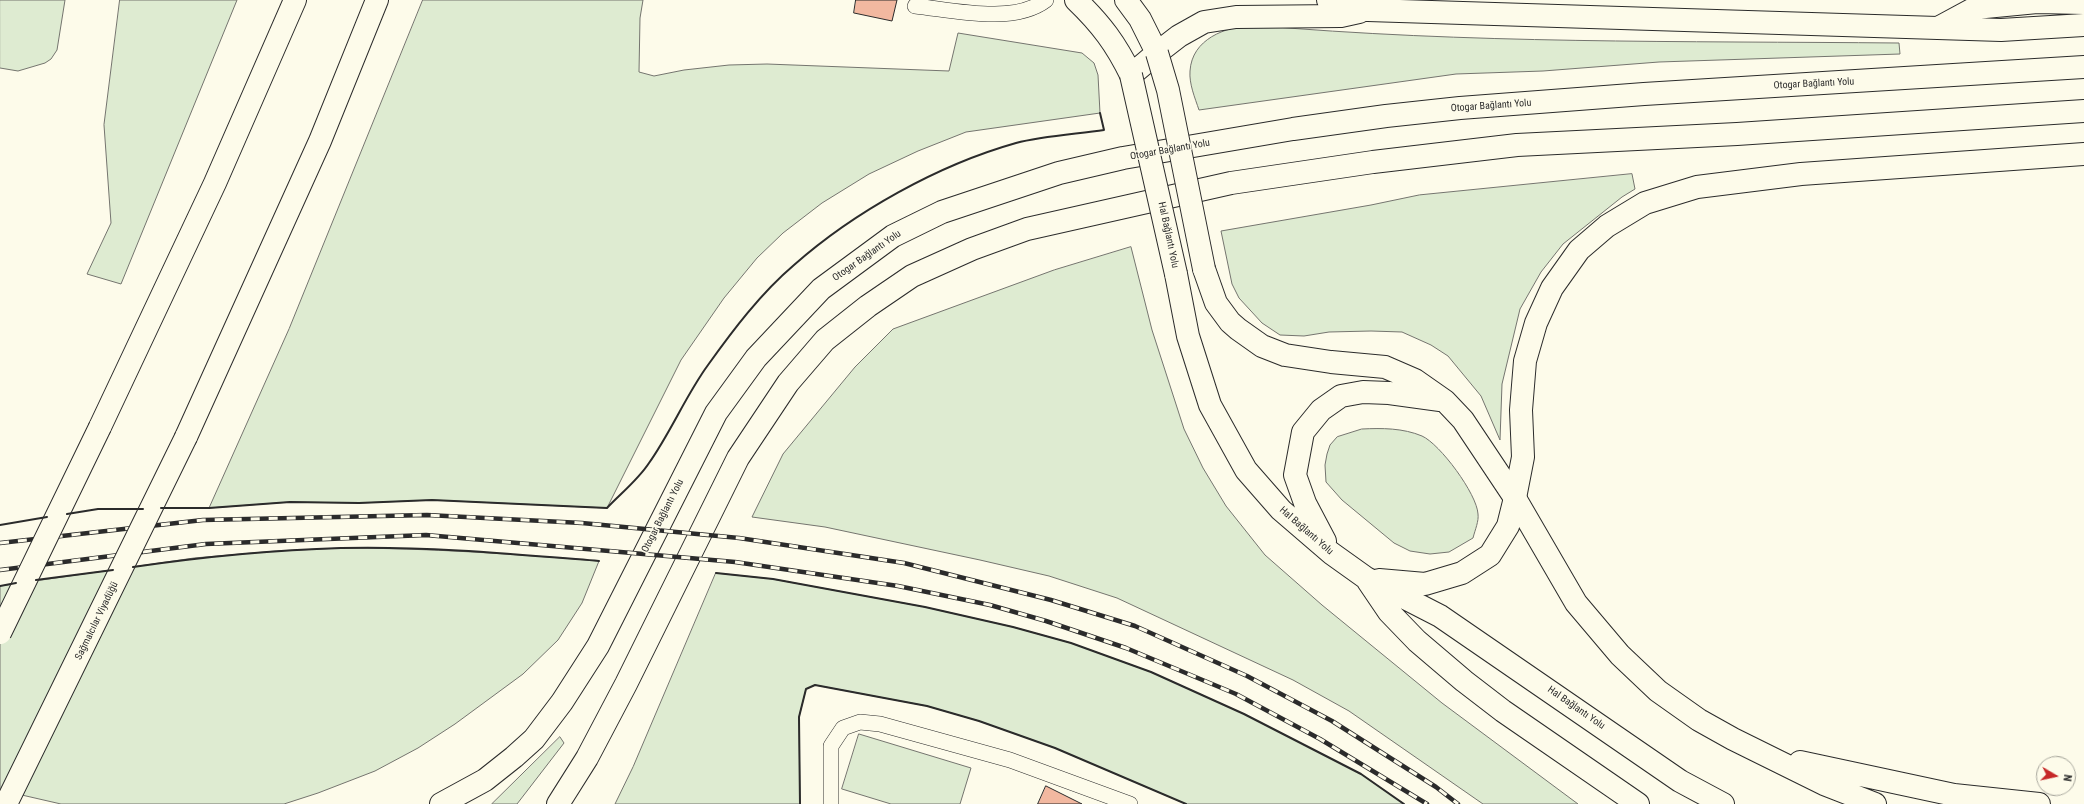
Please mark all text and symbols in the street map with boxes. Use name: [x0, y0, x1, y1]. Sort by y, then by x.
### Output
street label: Otogar Bağlantı Yolu: [1773, 76, 1855, 92]
street label: Otogar Bağlantı Yolu: [1450, 97, 1532, 115]
street label: Otogar Bağlantı Yolu: [1129, 137, 1211, 163]
street label: Hal Bağlantı Yolu: [1155, 201, 1181, 269]
street label: Otogar Bağlantı Yolu: [830, 228, 904, 284]
street label: Otogar Bağlantı Yolu: [639, 477, 687, 555]
street label: Hal Bağlantı Yolu: [1277, 504, 1335, 558]
street label: Sağmalcılar Viyadüğü: [73, 580, 121, 662]
street label: Hal Bağlantı Yolu: [1545, 684, 1607, 732]
north arrow: [2036, 756, 2076, 796]
text: N: [2060, 773, 2074, 782]

